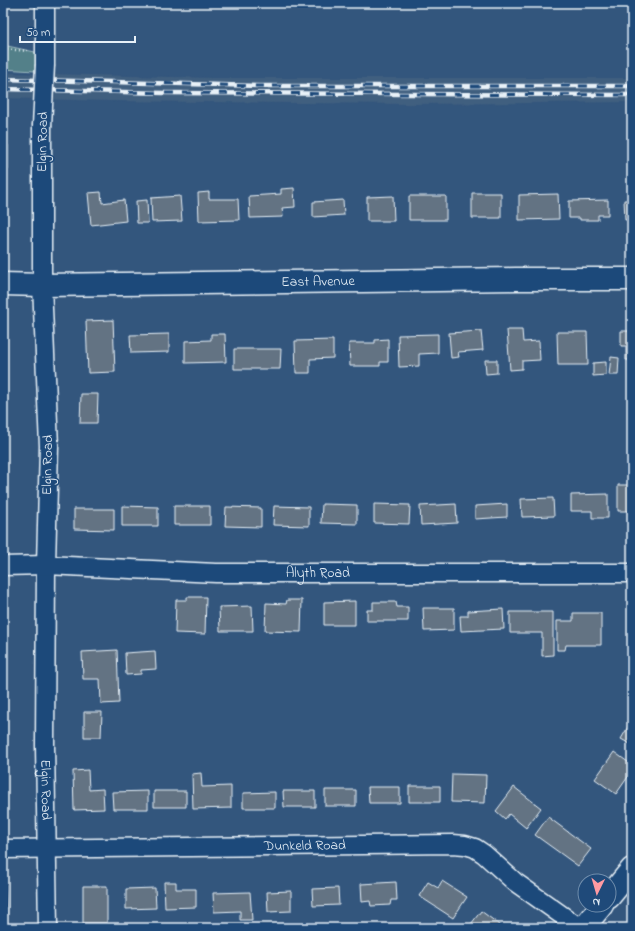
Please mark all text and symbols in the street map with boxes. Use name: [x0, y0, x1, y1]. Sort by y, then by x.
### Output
scale bar: [20, 18, 135, 44]
text: 50 m: [26, 24, 50, 42]
street label: Elgin Road: [32, 111, 55, 172]
street label: East Avenue: [281, 271, 355, 292]
street label: Elgin Road: [37, 434, 60, 495]
street label: Alyth Road: [286, 563, 350, 585]
street label: Elgin Road: [34, 759, 57, 820]
street label: Dunkeld Road: [263, 835, 346, 857]
north arrow: [577, 873, 617, 913]
text: N: [592, 894, 601, 910]

